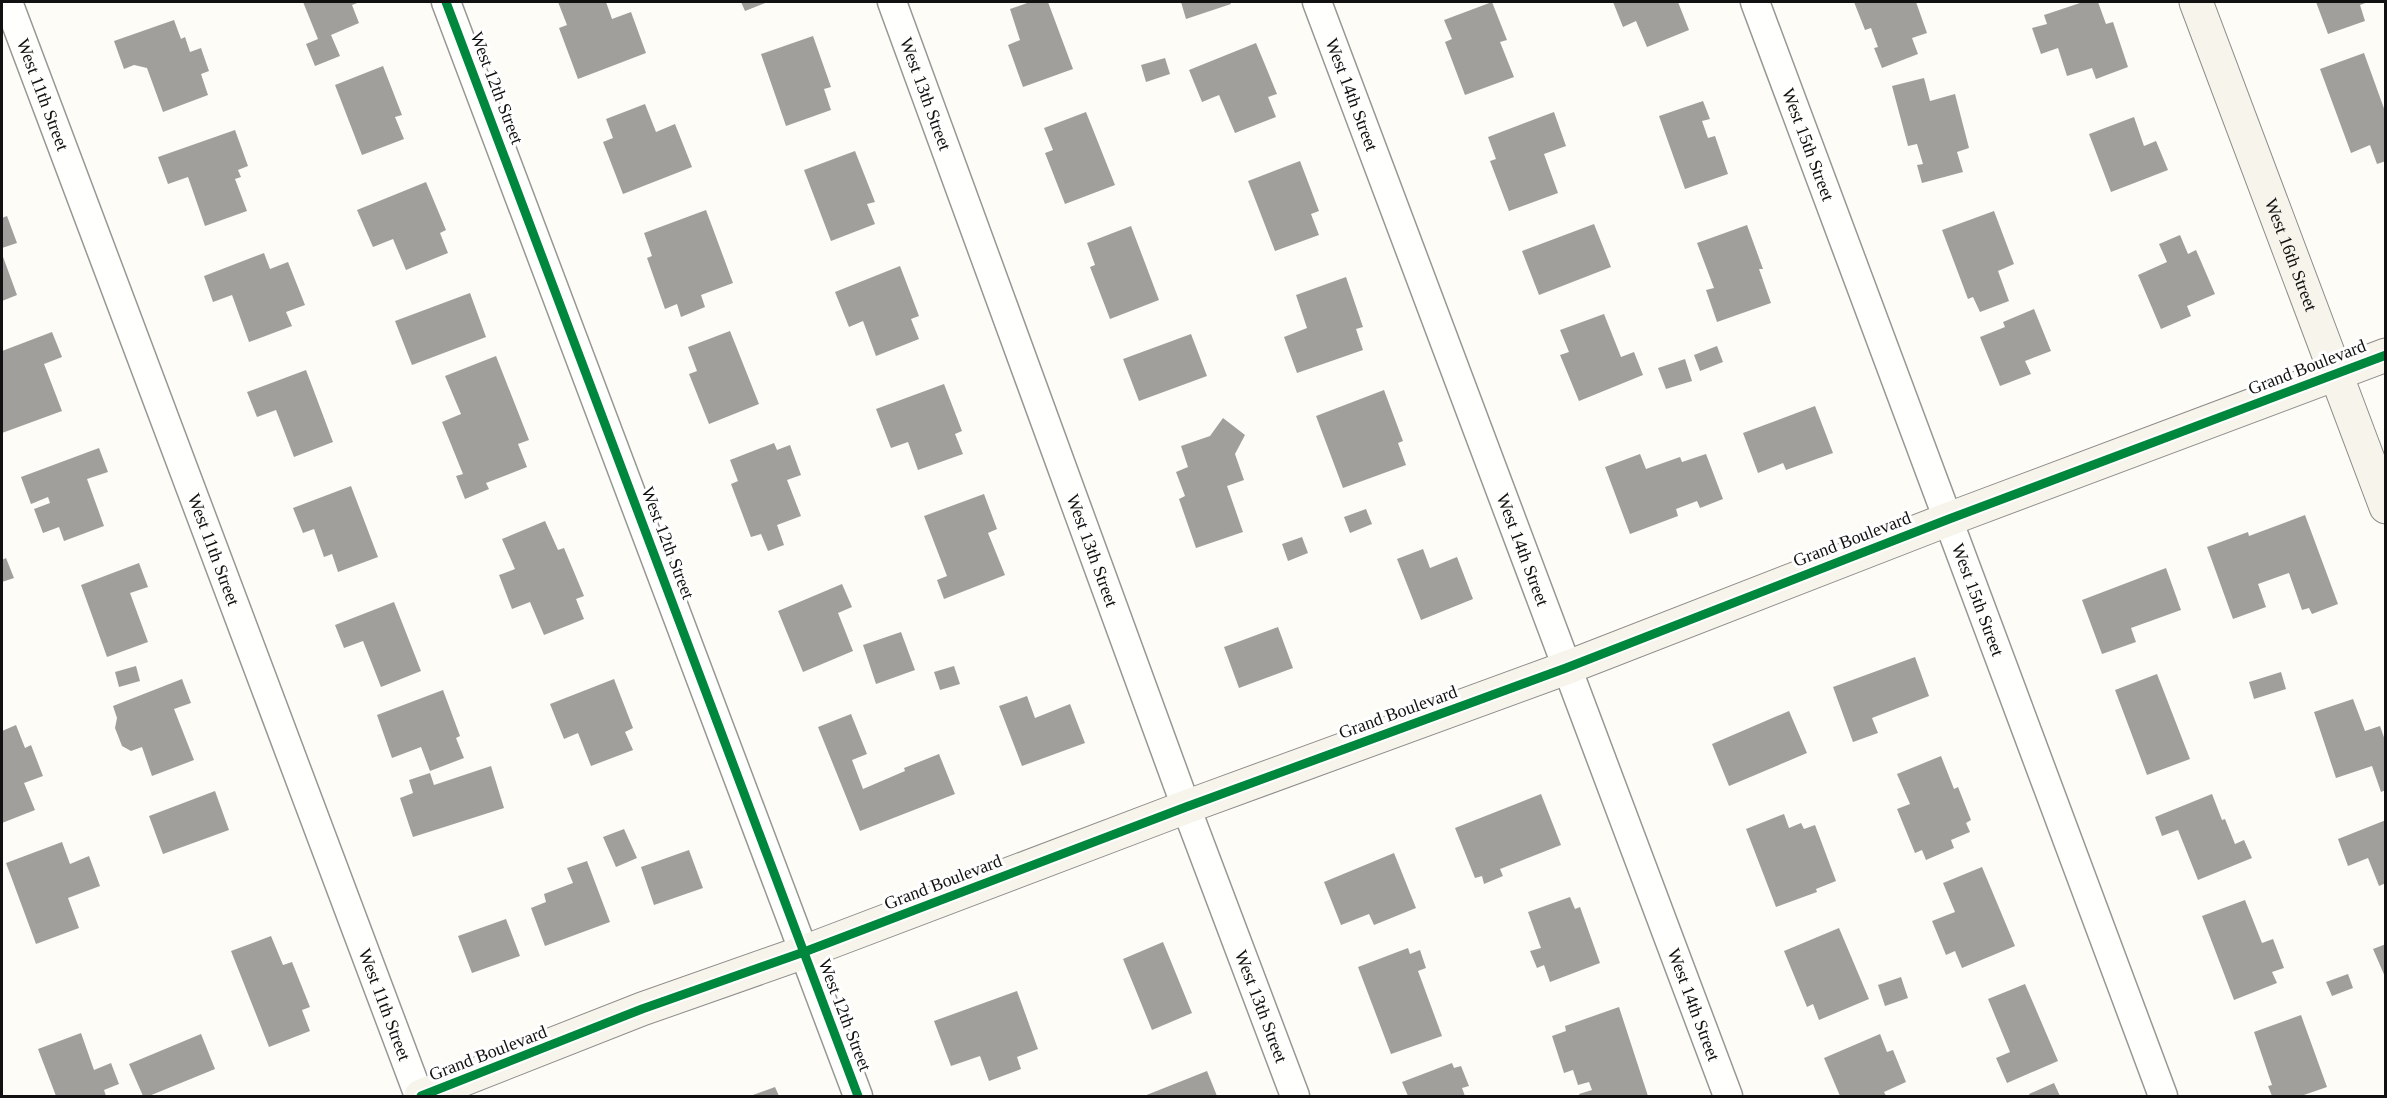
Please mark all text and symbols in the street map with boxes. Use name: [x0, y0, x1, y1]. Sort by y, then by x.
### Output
street label: West 12th Street: [466, 29, 528, 147]
street label: West 13th Street: [896, 35, 955, 153]
street label: West 11th Street: [13, 36, 73, 153]
street label: West 14th Street: [1322, 36, 1382, 154]
street label: West 15th Street: [1778, 85, 1838, 204]
street label: West 16th Street: [2261, 196, 2321, 314]
street label: Grand Boulevard: [2245, 335, 2369, 399]
street label: West 12th Street: [637, 484, 699, 602]
street label: West 11th Street: [184, 491, 244, 608]
street label: West 13th Street: [1063, 491, 1122, 610]
street label: West 14th Street: [1493, 491, 1553, 609]
street label: Grand Boulevard: [1790, 507, 1914, 571]
street label: West 15th Street: [1948, 541, 2008, 659]
street label: Grand Boulevard: [1336, 681, 1460, 743]
street label: Grand Boulevard: [881, 850, 1005, 914]
street label: West 11th Street: [355, 946, 415, 1063]
street label: West 14th Street: [1663, 946, 1724, 1064]
street label: West 13th Street: [1231, 947, 1291, 1065]
street label: West 12th Street: [814, 956, 876, 1074]
street label: Grand Boulevard: [426, 1021, 550, 1085]

